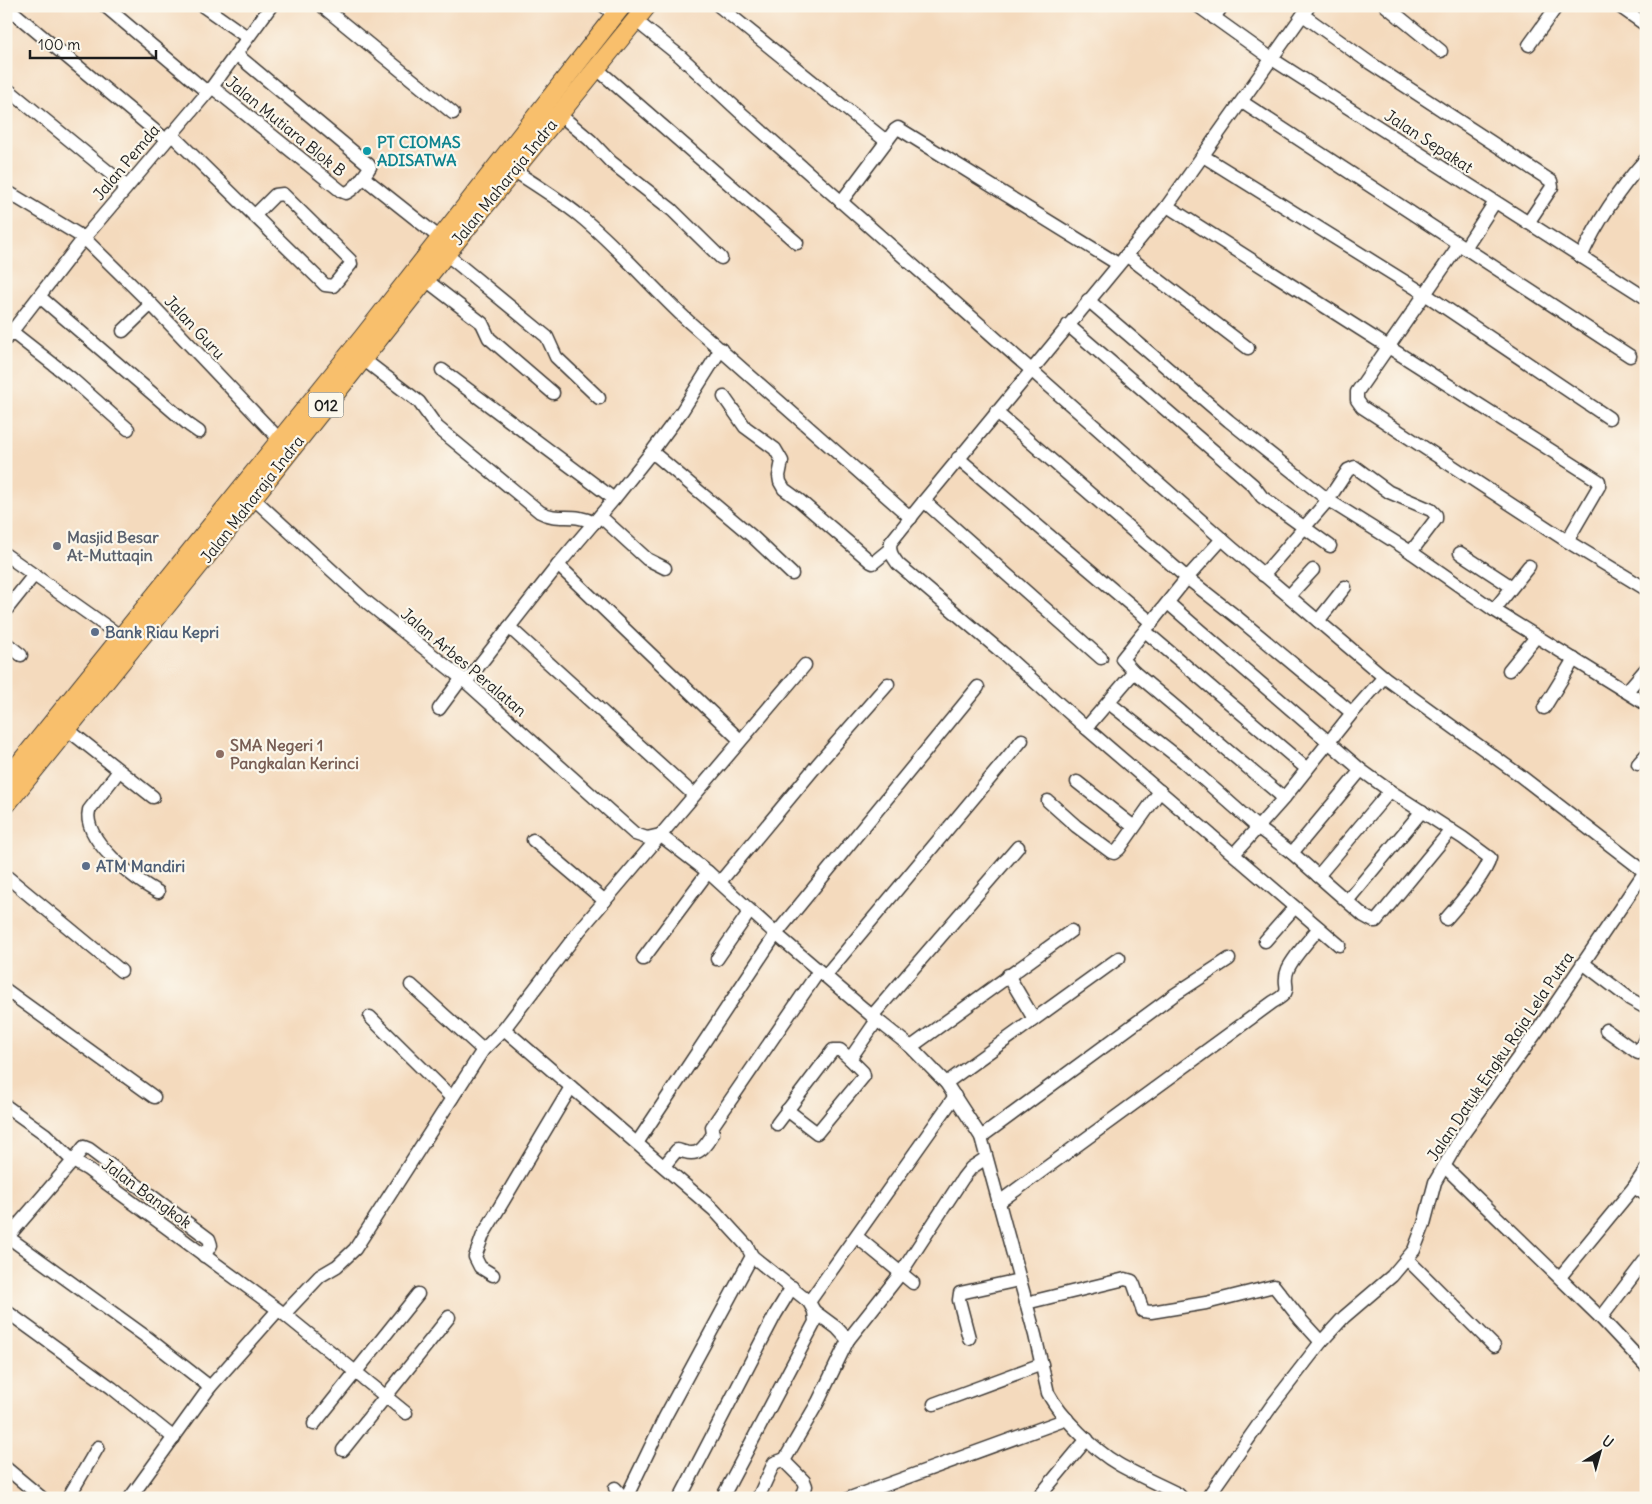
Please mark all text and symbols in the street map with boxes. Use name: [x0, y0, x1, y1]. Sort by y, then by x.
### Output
scale bar: [30, 28, 156, 60]
text: 100 m: [38, 35, 80, 54]
street label: Jalan Mutiara Blok B: [222, 72, 350, 180]
street label: Jalan Sepakat: [1381, 105, 1477, 177]
street label: Jalan Maharaja Indra: [447, 115, 561, 249]
street label: Jalan Pemda: [88, 120, 164, 204]
place label: PT CIOMAS ADISATWA: [377, 132, 461, 170]
marker: PT CIOMAS ADISATWA: [361, 145, 373, 157]
street label: Jalan Guru: [160, 291, 230, 363]
road number: 012: [308, 392, 344, 418]
street label: Jalan Maharaja Indra: [196, 431, 308, 567]
place label: Masjid Besar At-Muttaqin: [67, 527, 159, 566]
marker: Masjid Besar At-Muttaqin: [51, 540, 63, 552]
street label: Jalan Arbes Peralatan: [397, 604, 531, 720]
place label: Bank Riau Kepri: [105, 622, 219, 643]
marker: Bank Riau Kepri: [89, 626, 101, 638]
place label: SMA Negeri 1 Pangkalan Kerinci: [230, 735, 359, 774]
marker: SMA Negeri 1 Pangkalan Kerinci: [214, 748, 226, 760]
place label: ATM Mandiri: [96, 856, 185, 876]
marker: ATM Mandiri: [80, 860, 92, 872]
street label: Jalan Datuk Engku Raja Lela Putra: [1422, 948, 1578, 1164]
street label: Jalan Bangkok: [98, 1154, 196, 1232]
north arrow: [1574, 1426, 1624, 1476]
text: U: [1599, 1432, 1617, 1452]

